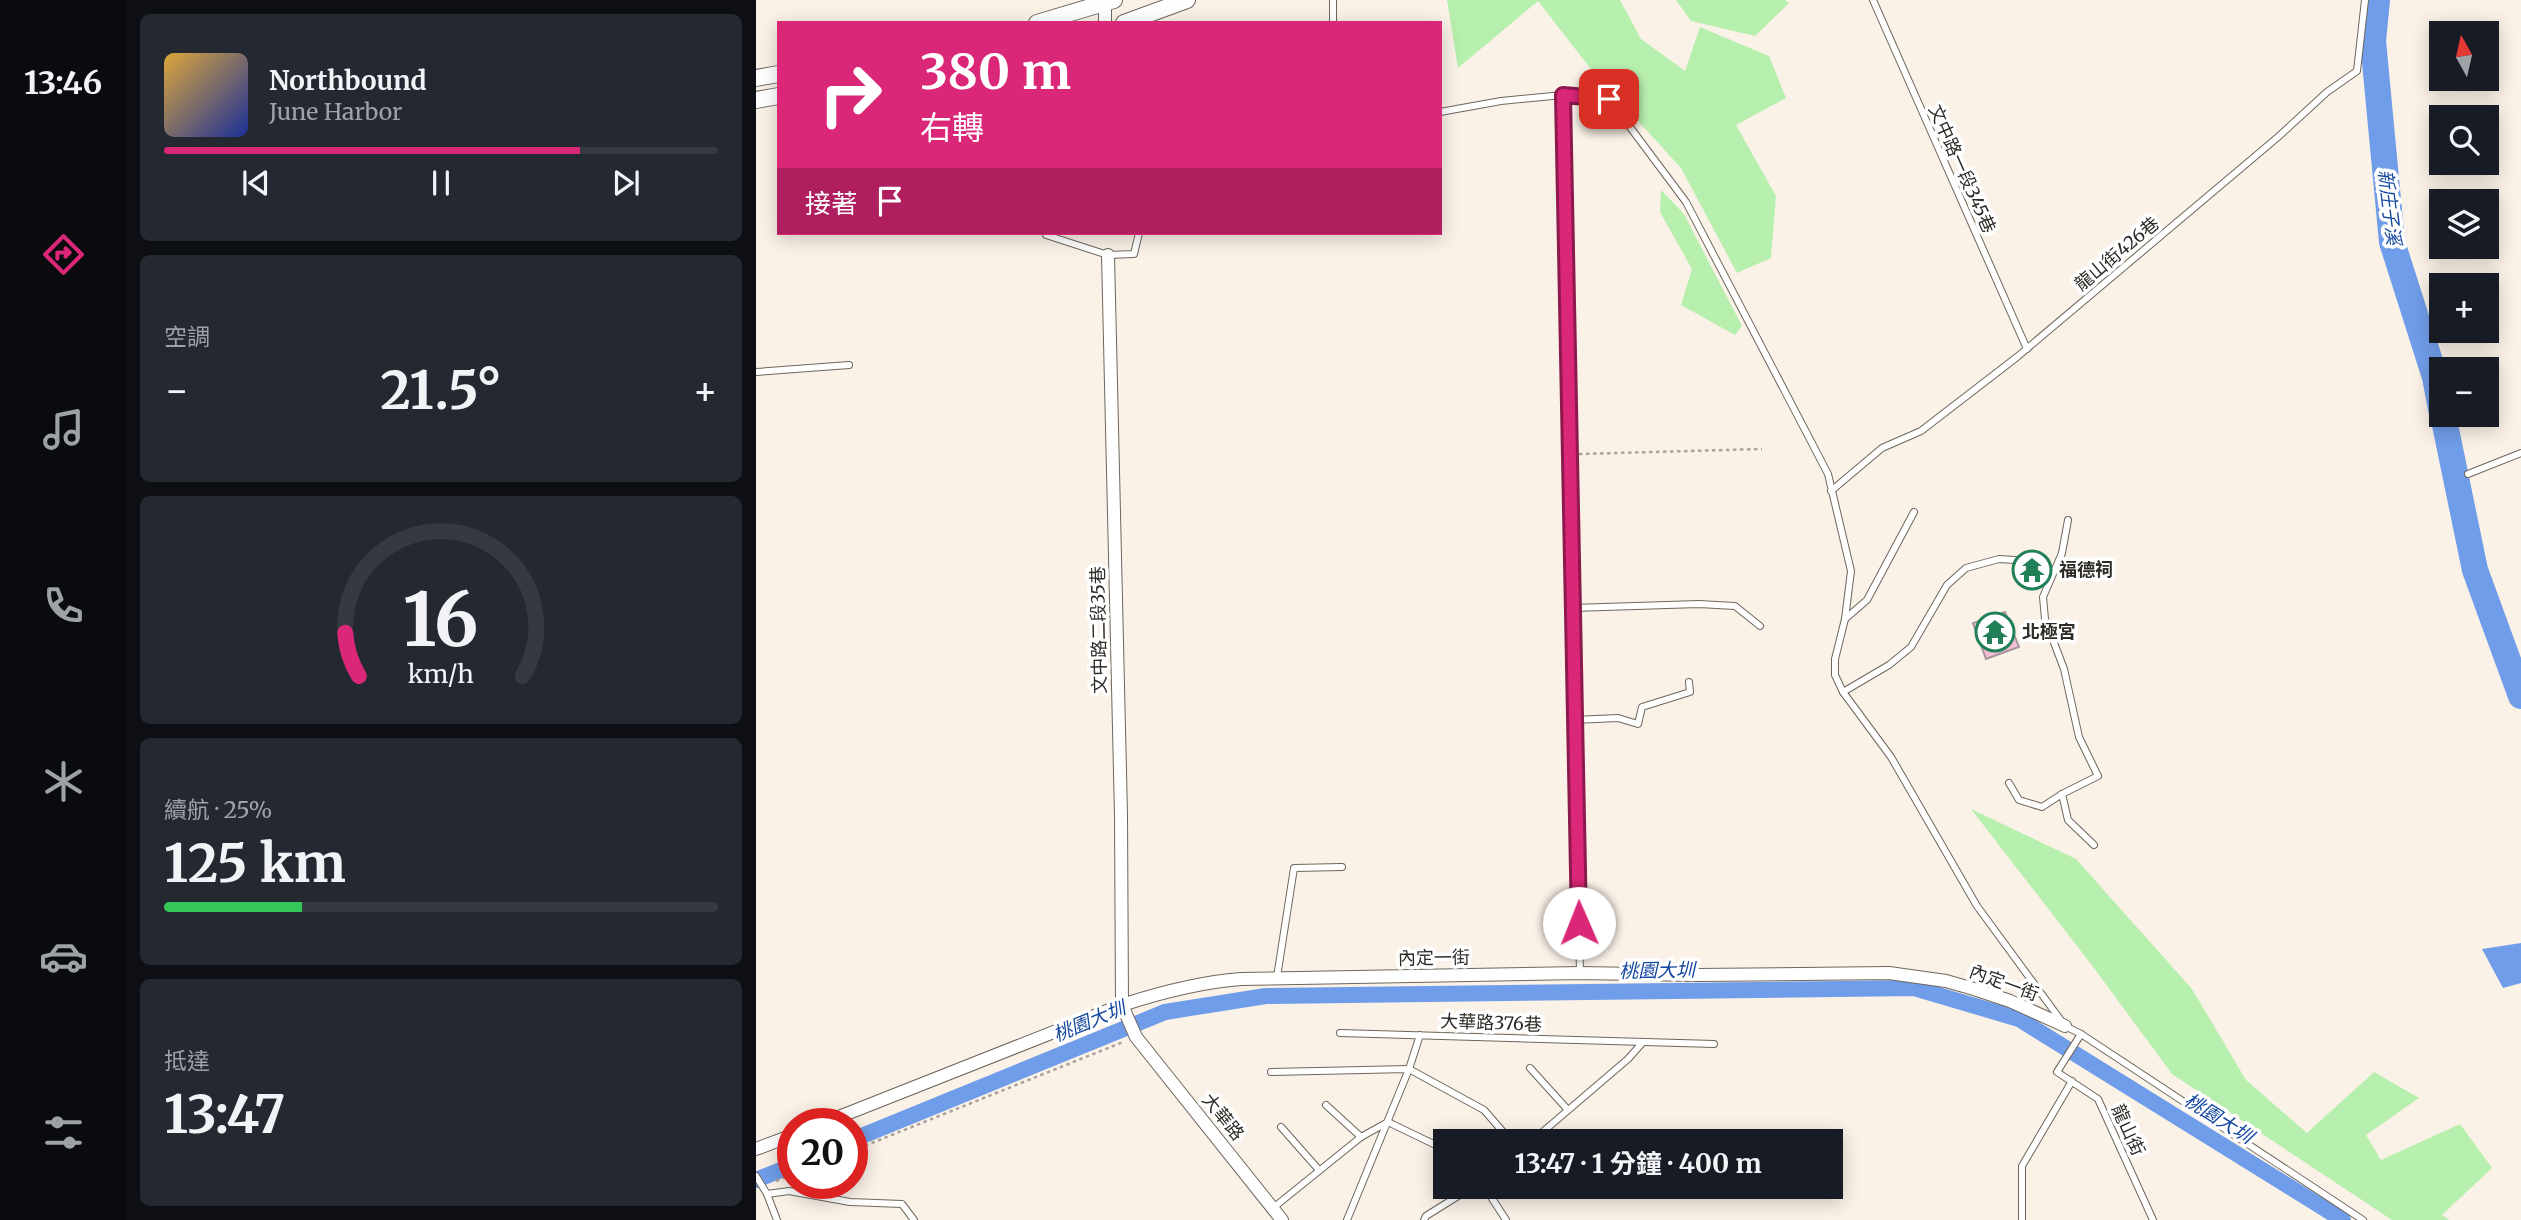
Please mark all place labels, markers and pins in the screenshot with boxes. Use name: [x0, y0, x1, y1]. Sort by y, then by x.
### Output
pin: [1579, 69, 1639, 129]
temple icon: 福德祠: [2011, 549, 2053, 591]
place label: 福德祠: [2059, 558, 2113, 581]
temple icon: 北極宮: [1974, 611, 2016, 653]
place label: 北極宮: [2022, 620, 2076, 643]

